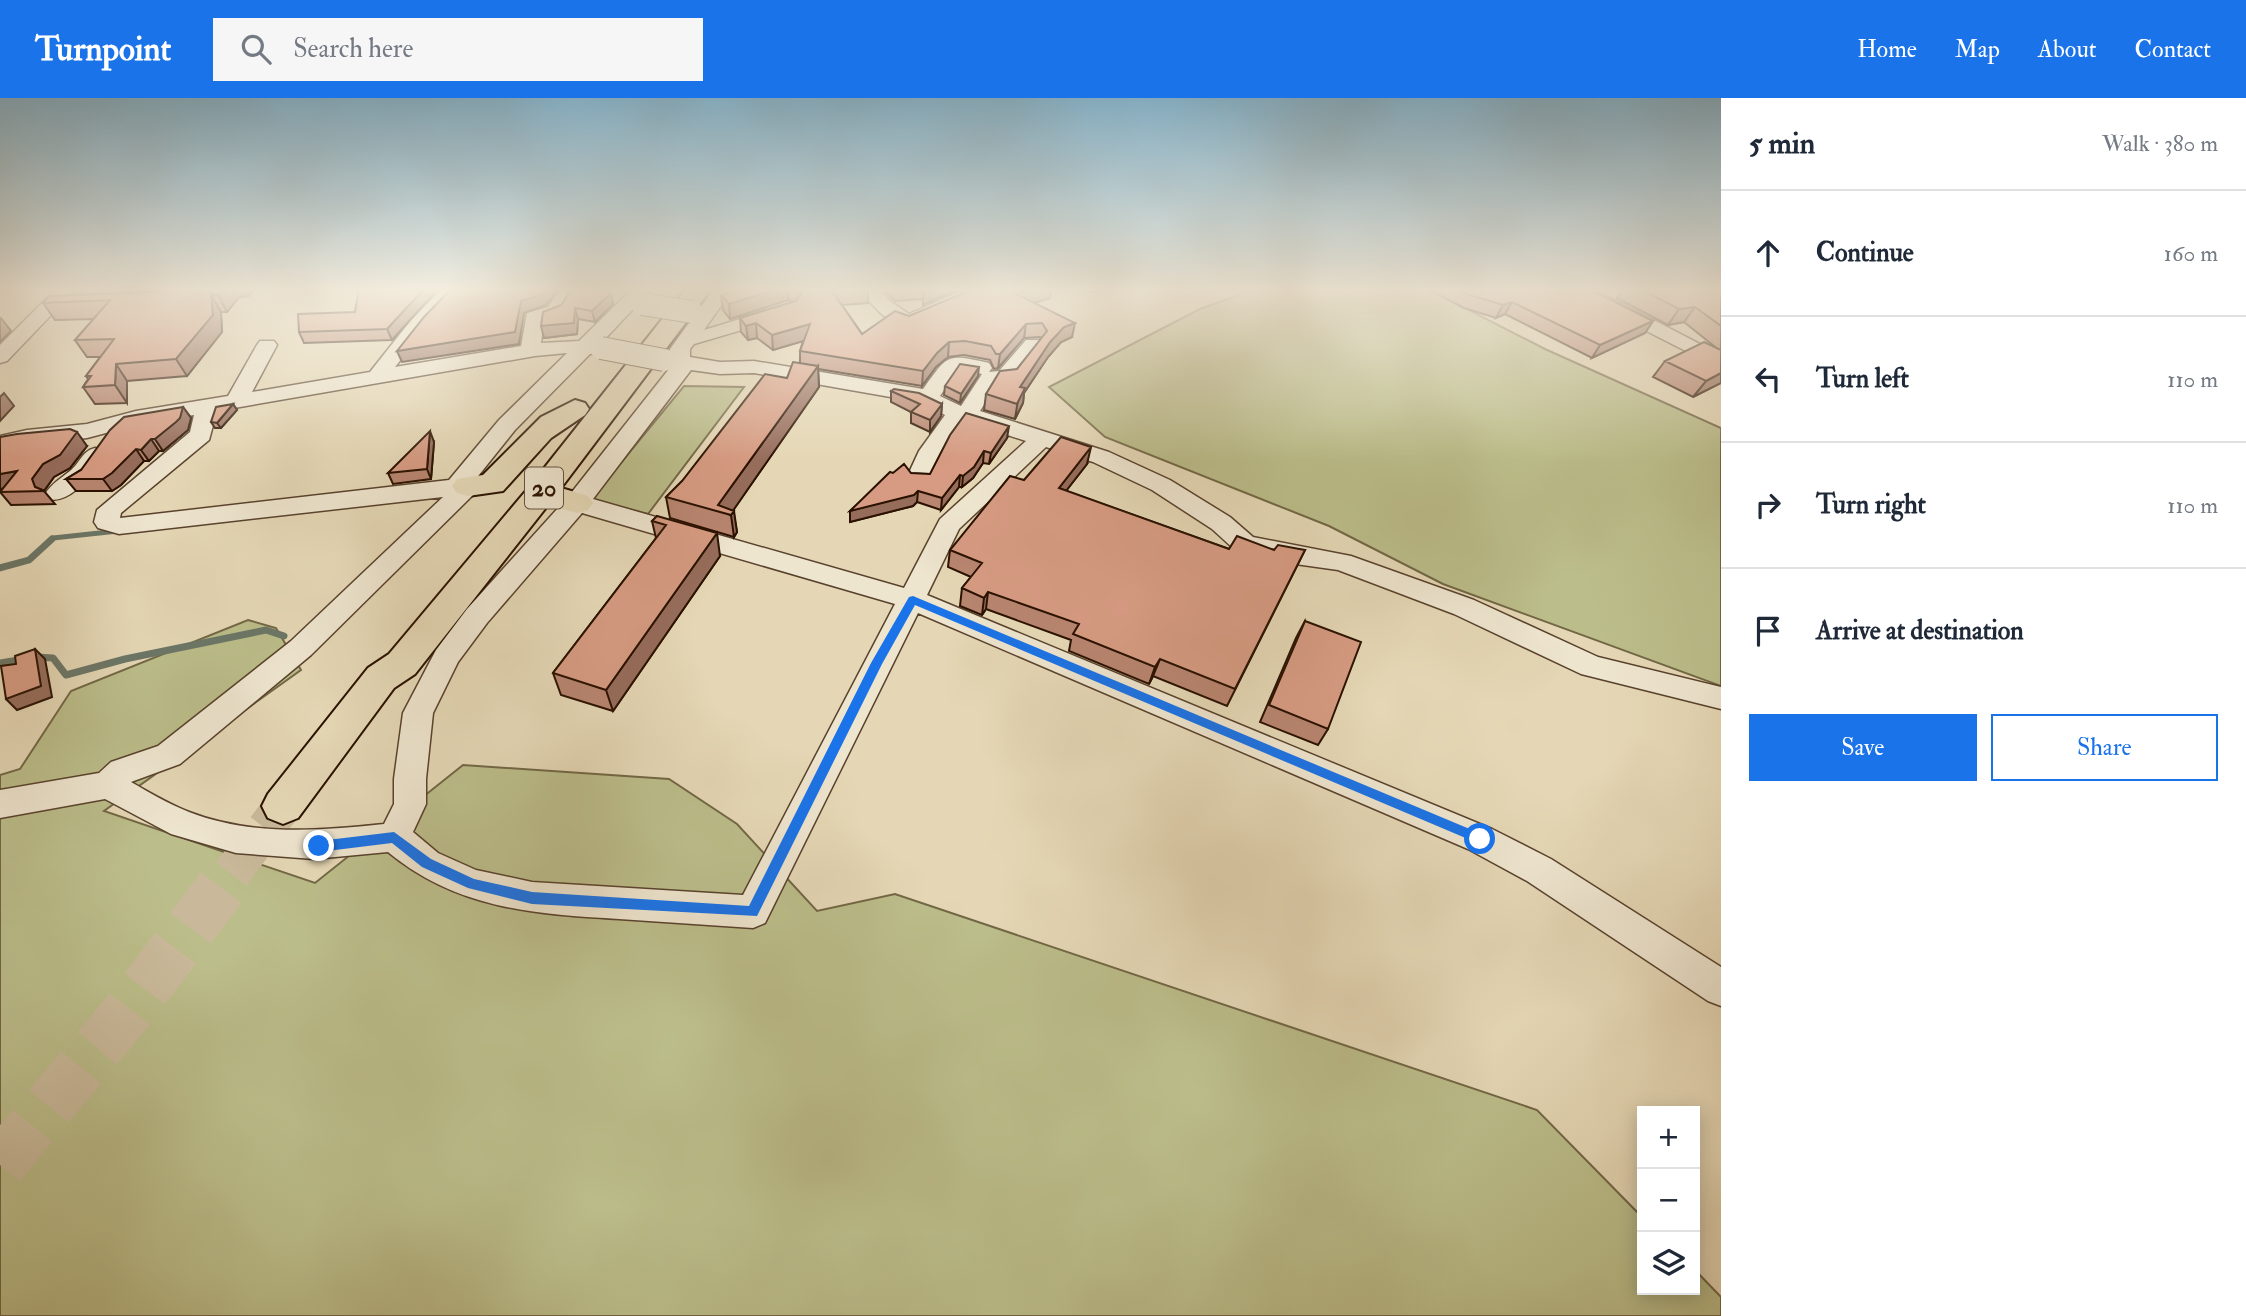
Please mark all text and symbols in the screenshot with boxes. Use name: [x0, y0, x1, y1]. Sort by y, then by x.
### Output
search box: [213, 18, 703, 81]
text: Turnpoint: [35, 29, 171, 70]
icon: search: [237, 30, 275, 68]
text: Search here: [293, 33, 413, 65]
text: Home: [1857, 34, 1917, 65]
text: Map: [1955, 34, 2000, 65]
text: About: [2038, 34, 2097, 65]
text: Contact: [2135, 34, 2211, 65]
text: 5 min: [1749, 125, 1815, 162]
text: Walk · 380 m: [2102, 129, 2218, 158]
icon: ahead: [1749, 234, 1787, 272]
text: Continue: [1816, 237, 1914, 269]
text: 160 m: [2164, 239, 2218, 268]
icon: left: [1749, 360, 1787, 398]
text: Turn left: [1816, 363, 1909, 395]
text: 110 m: [2167, 365, 2218, 394]
road number: 20: [525, 468, 563, 508]
icon: right: [1749, 486, 1787, 524]
text: Turn right: [1816, 489, 1926, 521]
text: 110 m: [2167, 491, 2218, 520]
icon: arrive: [1749, 612, 1787, 650]
text: Arrive at destination: [1816, 615, 2024, 647]
button: Save: [1749, 714, 1977, 781]
button: Share: [1991, 714, 2218, 781]
route start: [1464, 823, 1495, 854]
route end: [303, 830, 334, 861]
map controls: [1637, 1106, 1700, 1295]
button: +: [1637, 1106, 1700, 1169]
button: −: [1637, 1169, 1700, 1232]
button: layers: [1637, 1232, 1700, 1295]

